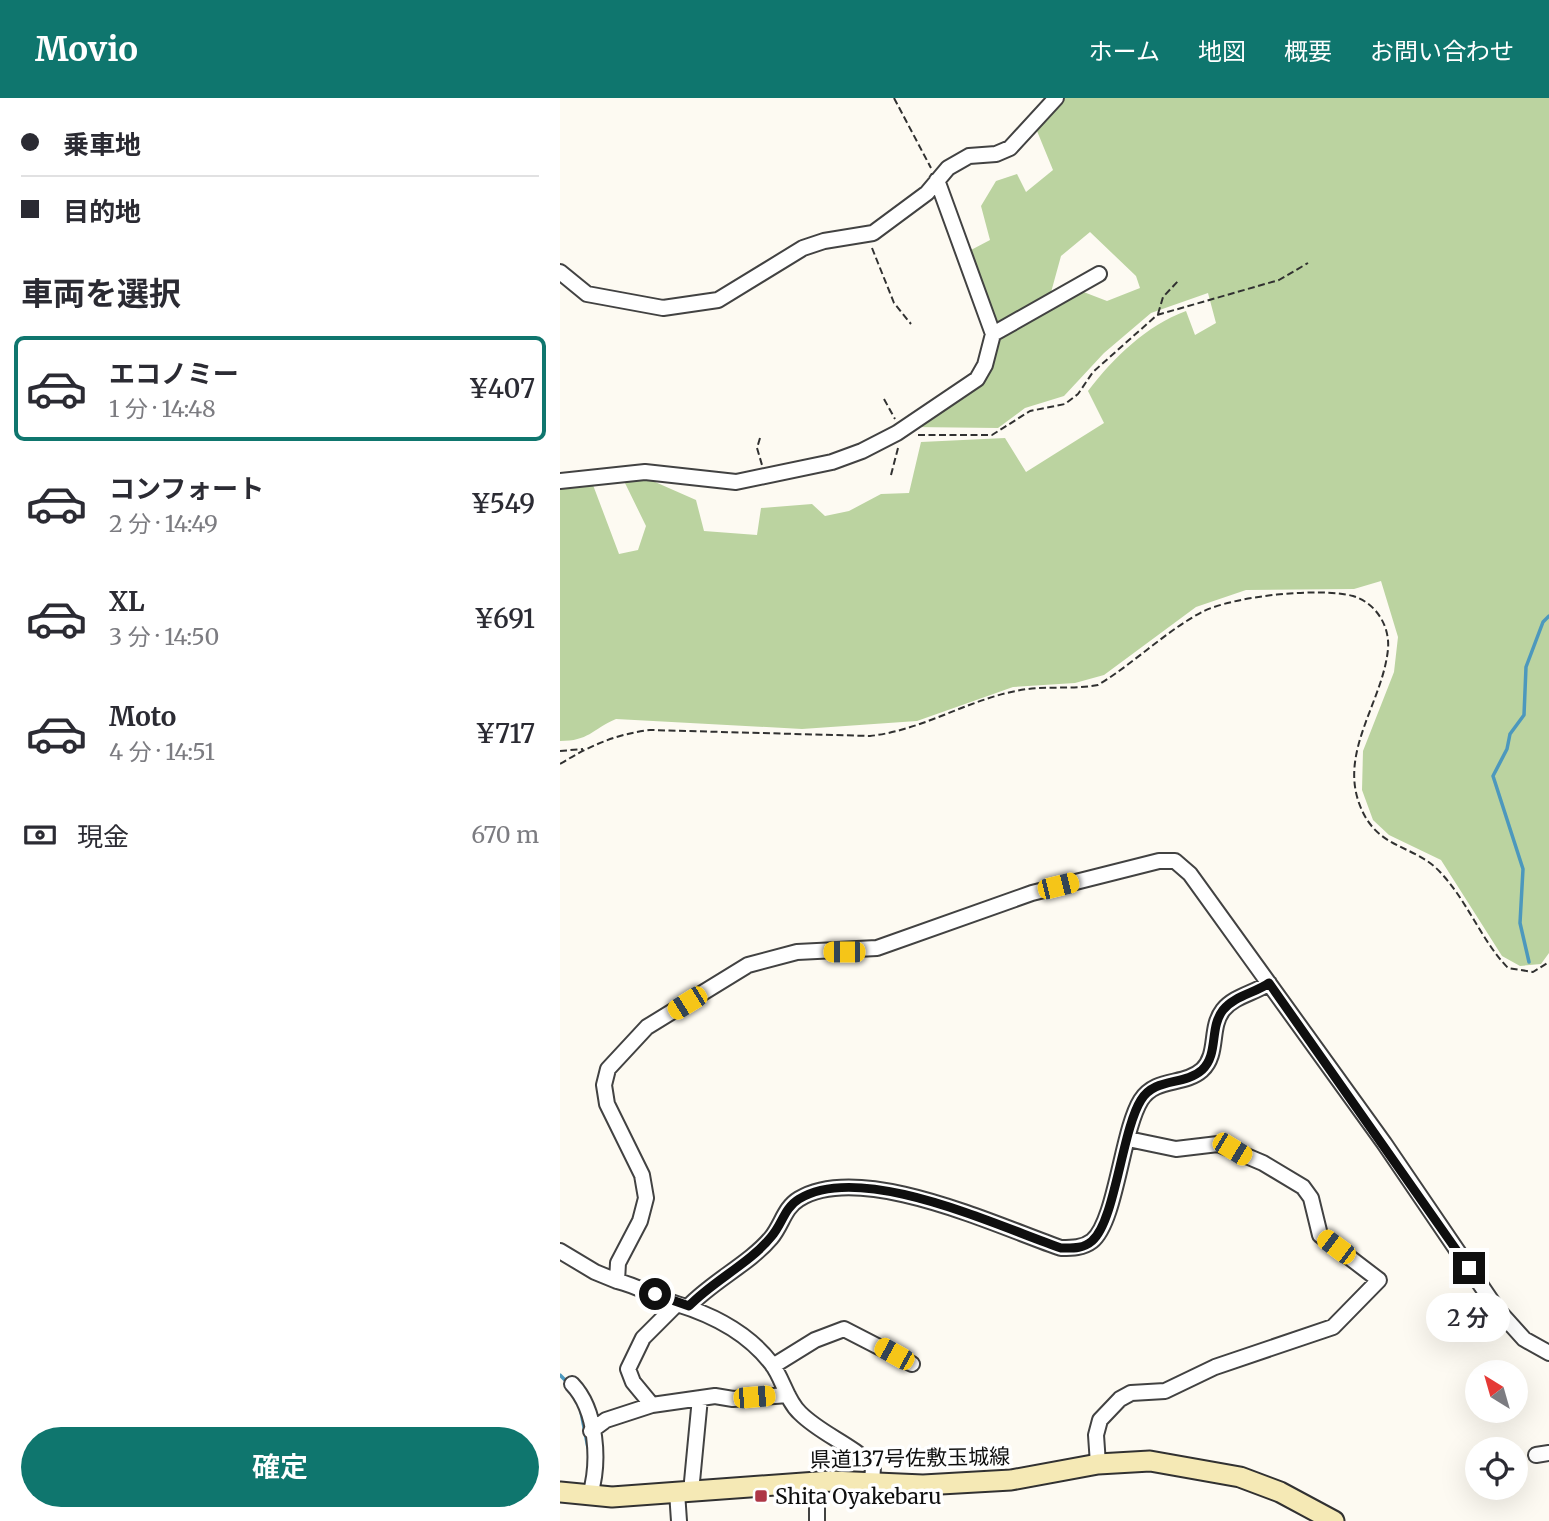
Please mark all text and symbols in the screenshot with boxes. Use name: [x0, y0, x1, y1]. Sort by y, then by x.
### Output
text: Movio: [35, 29, 138, 70]
text: ホーム: [1089, 36, 1160, 67]
text: 地図: [1198, 36, 1246, 67]
text: 概要: [1284, 36, 1332, 67]
text: お問い合わせ: [1370, 36, 1514, 67]
text: 乗車地: [63, 128, 141, 161]
text: 目的地: [63, 195, 141, 228]
text: 車両を選択: [21, 274, 181, 314]
icon: car: [25, 357, 88, 420]
text: エコノミー: [109, 357, 239, 390]
text: ¥407: [469, 372, 535, 405]
text: 1 分 · 14:48: [109, 394, 216, 423]
icon: car: [25, 472, 88, 535]
text: コンフォート: [109, 472, 264, 505]
text: ¥549: [471, 487, 535, 520]
text: 2 分 · 14:49: [109, 509, 218, 538]
text: XL: [109, 585, 145, 618]
icon: car: [25, 587, 88, 650]
text: ¥691: [474, 602, 535, 635]
text: 3 分 · 14:50: [109, 622, 219, 651]
text: Moto: [109, 700, 176, 733]
icon: car: [25, 702, 88, 765]
text: ¥717: [475, 717, 535, 750]
text: 4 分 · 14:51: [109, 737, 215, 766]
icon: cash: [21, 816, 59, 854]
text: 現金: [77, 820, 129, 853]
text: 670 m: [471, 820, 539, 849]
car: [1036, 871, 1081, 901]
car: [824, 942, 866, 963]
car: [664, 983, 711, 1023]
car: [1209, 1129, 1256, 1169]
car: [1313, 1226, 1360, 1268]
route end: [1453, 1252, 1485, 1284]
route start: [639, 1278, 671, 1310]
callout: 2 分: [1427, 1292, 1511, 1342]
text: 2 分: [1447, 1303, 1489, 1332]
car: [871, 1335, 918, 1373]
north arrow: [1465, 1360, 1528, 1423]
map controls: [1465, 1360, 1528, 1500]
car: [733, 1385, 776, 1409]
button: 確定: [21, 1427, 539, 1507]
button: locate: [1465, 1437, 1528, 1500]
street label: 県道137号佐敷玉城線: [810, 1443, 1010, 1473]
place label: Shita Oyakebaru: [775, 1483, 942, 1510]
marker: Shita Oyakebaru: [753, 1488, 769, 1504]

